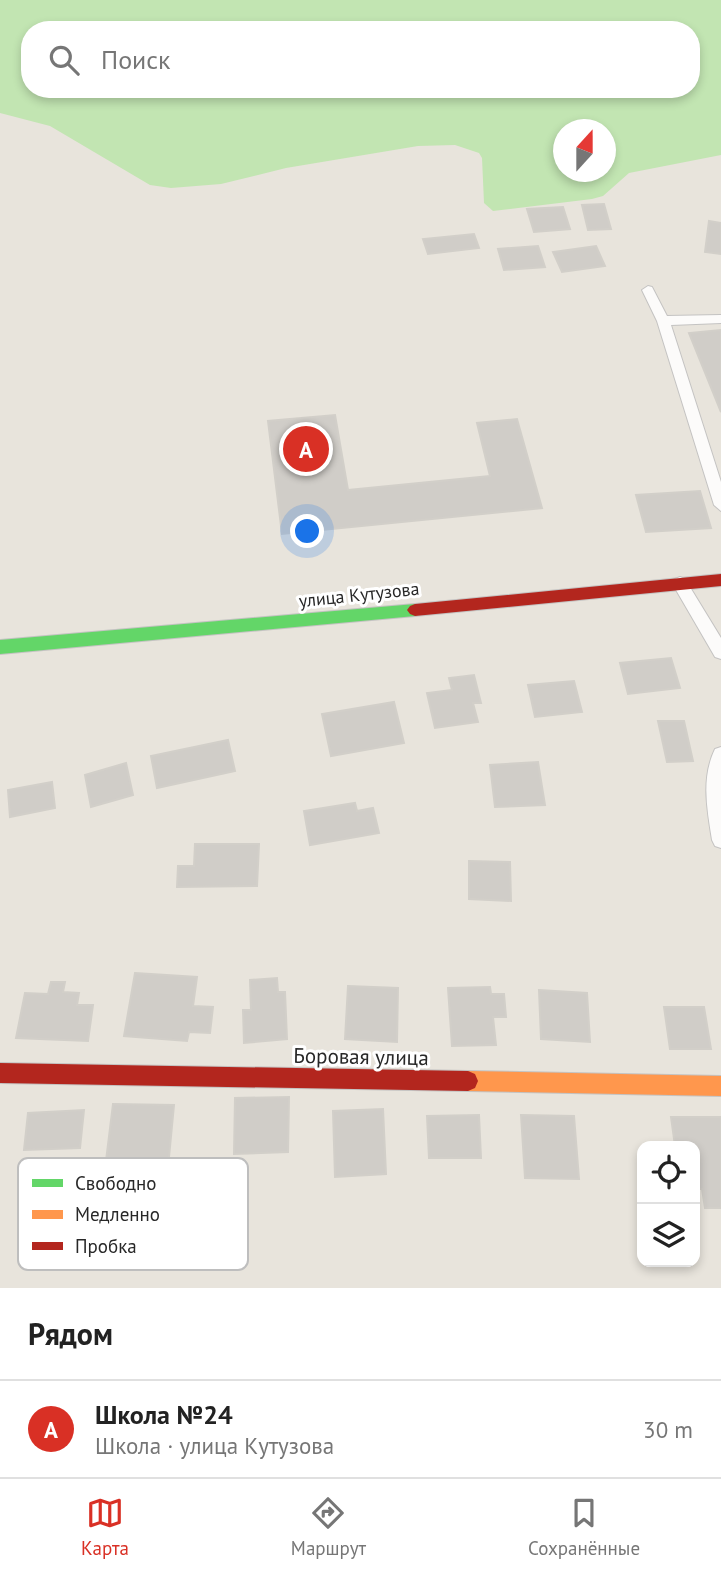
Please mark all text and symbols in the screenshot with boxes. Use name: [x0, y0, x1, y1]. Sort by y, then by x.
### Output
search box: [21, 21, 700, 98]
icon: search: [45, 41, 83, 79]
text: Поиск: [101, 43, 170, 76]
north arrow: [553, 119, 616, 182]
pin: A: [283, 423, 329, 475]
your location: [290, 514, 324, 548]
street label: улица Кутузова: [298, 577, 420, 612]
street label: Боровая улица: [293, 1042, 429, 1071]
map controls: [637, 1141, 700, 1267]
button: locate: [637, 1141, 700, 1204]
legend: [18, 1158, 248, 1270]
text: Свободно: [75, 1171, 157, 1195]
text: Медленно: [75, 1202, 160, 1226]
button: layers: [637, 1204, 700, 1267]
text: Пробка: [75, 1234, 137, 1258]
text: Рядом: [28, 1314, 113, 1353]
text: Школа №24: [95, 1398, 233, 1431]
text: A: [44, 1415, 58, 1444]
text: 30 m: [643, 1415, 693, 1444]
text: Школа · улица Кутузова: [95, 1431, 334, 1460]
tab: Карта: [81, 1494, 129, 1560]
tab: Маршрут: [291, 1494, 366, 1560]
tab: Сохранённые: [528, 1494, 640, 1560]

